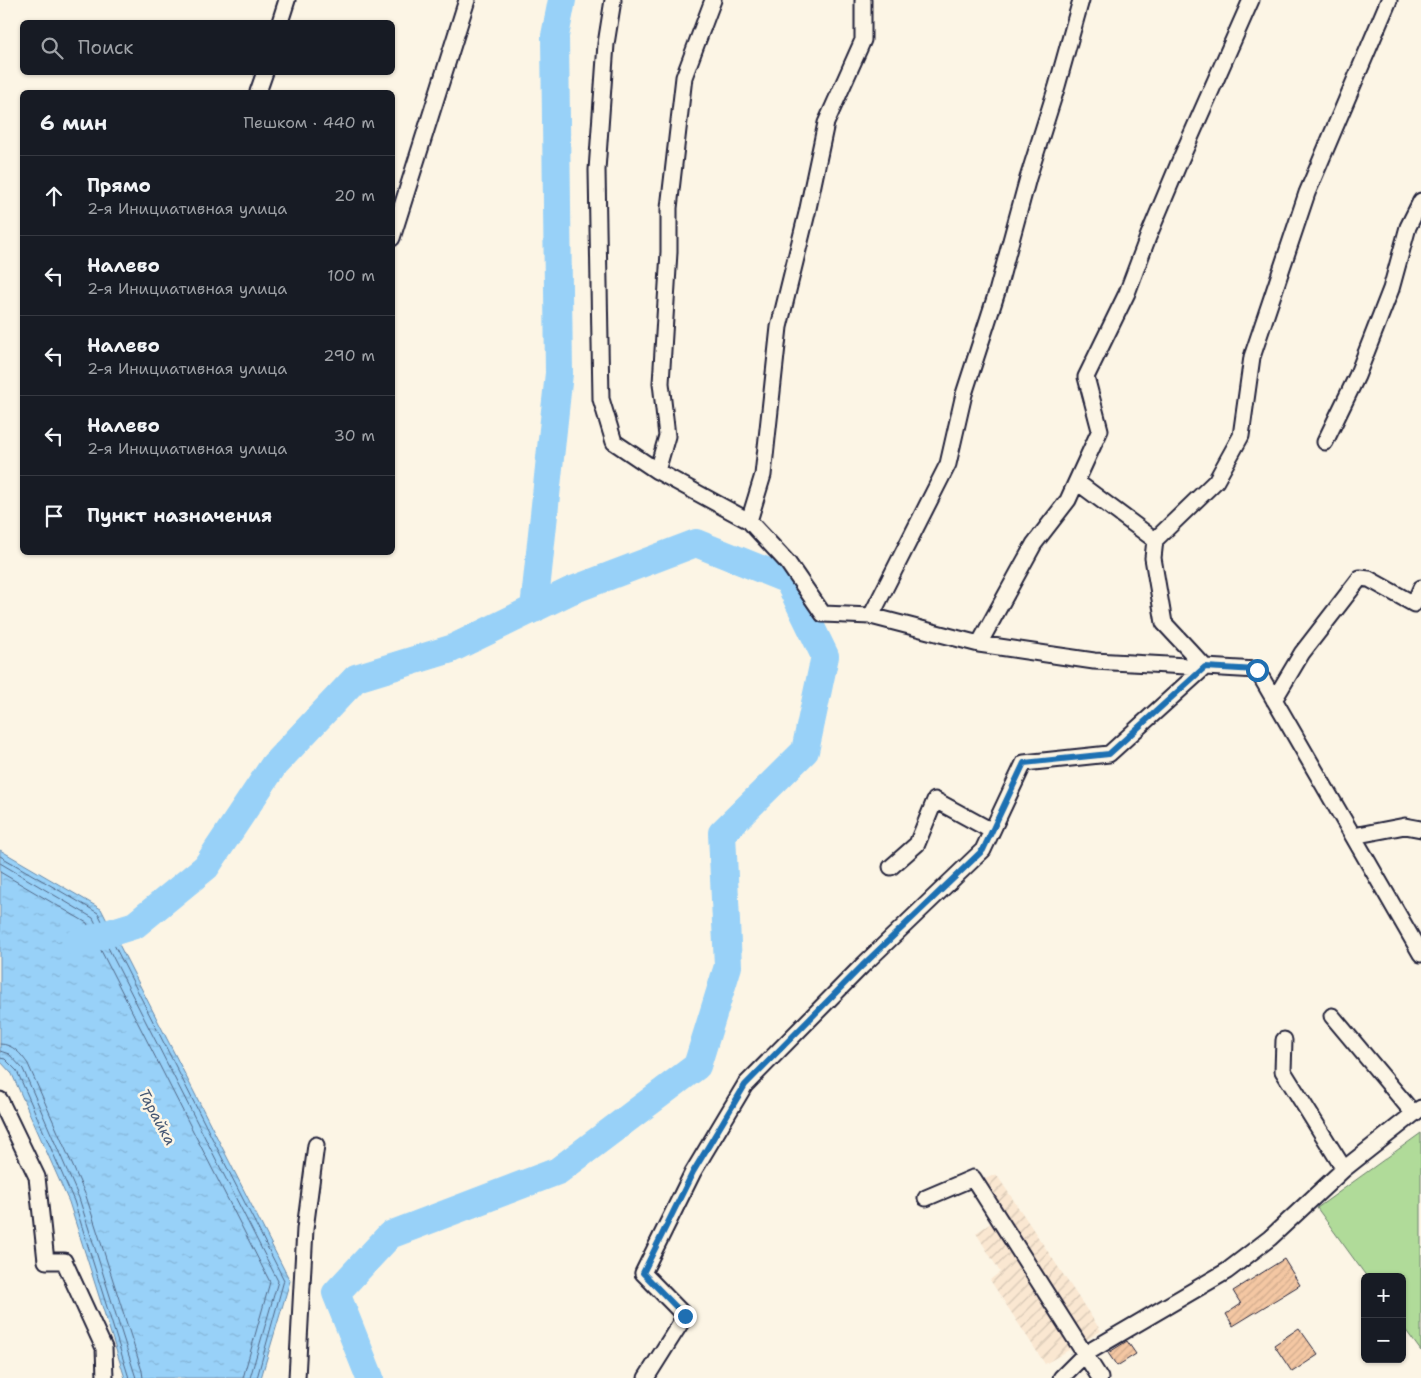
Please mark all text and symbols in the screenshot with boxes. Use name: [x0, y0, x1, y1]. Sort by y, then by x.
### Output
search box: [20, 20, 395, 75]
icon: search: [38, 34, 66, 62]
text: Поиск: [78, 35, 133, 60]
text: 6 мин: [40, 109, 107, 137]
text: Пешком · 440 m: [243, 112, 375, 133]
text: Прямо: [87, 173, 151, 198]
icon: ahead: [40, 182, 68, 210]
text: 20 m: [334, 185, 375, 206]
text: 2-я Инициативная улица: [87, 198, 287, 219]
text: Налево: [87, 253, 160, 278]
icon: left: [40, 262, 68, 290]
text: 100 m: [327, 265, 375, 286]
text: 2-я Инициативная улица: [87, 278, 287, 299]
text: Налево: [87, 333, 160, 358]
icon: left: [40, 342, 68, 370]
text: 290 m: [323, 345, 375, 366]
text: 2-я Инициативная улица: [87, 358, 287, 379]
text: Налево: [87, 413, 160, 438]
icon: left: [40, 422, 68, 450]
text: 30 m: [334, 425, 375, 446]
text: 2-я Инициативная улица: [87, 438, 287, 459]
icon: arrive: [40, 502, 68, 530]
text: Пункт назначения: [87, 503, 272, 528]
route start: [1246, 659, 1269, 682]
water label: Тарайка: [134, 1085, 180, 1149]
map controls: [1361, 1273, 1406, 1363]
button: +: [1361, 1273, 1406, 1318]
route end: [674, 1305, 697, 1328]
button: −: [1361, 1318, 1406, 1363]

